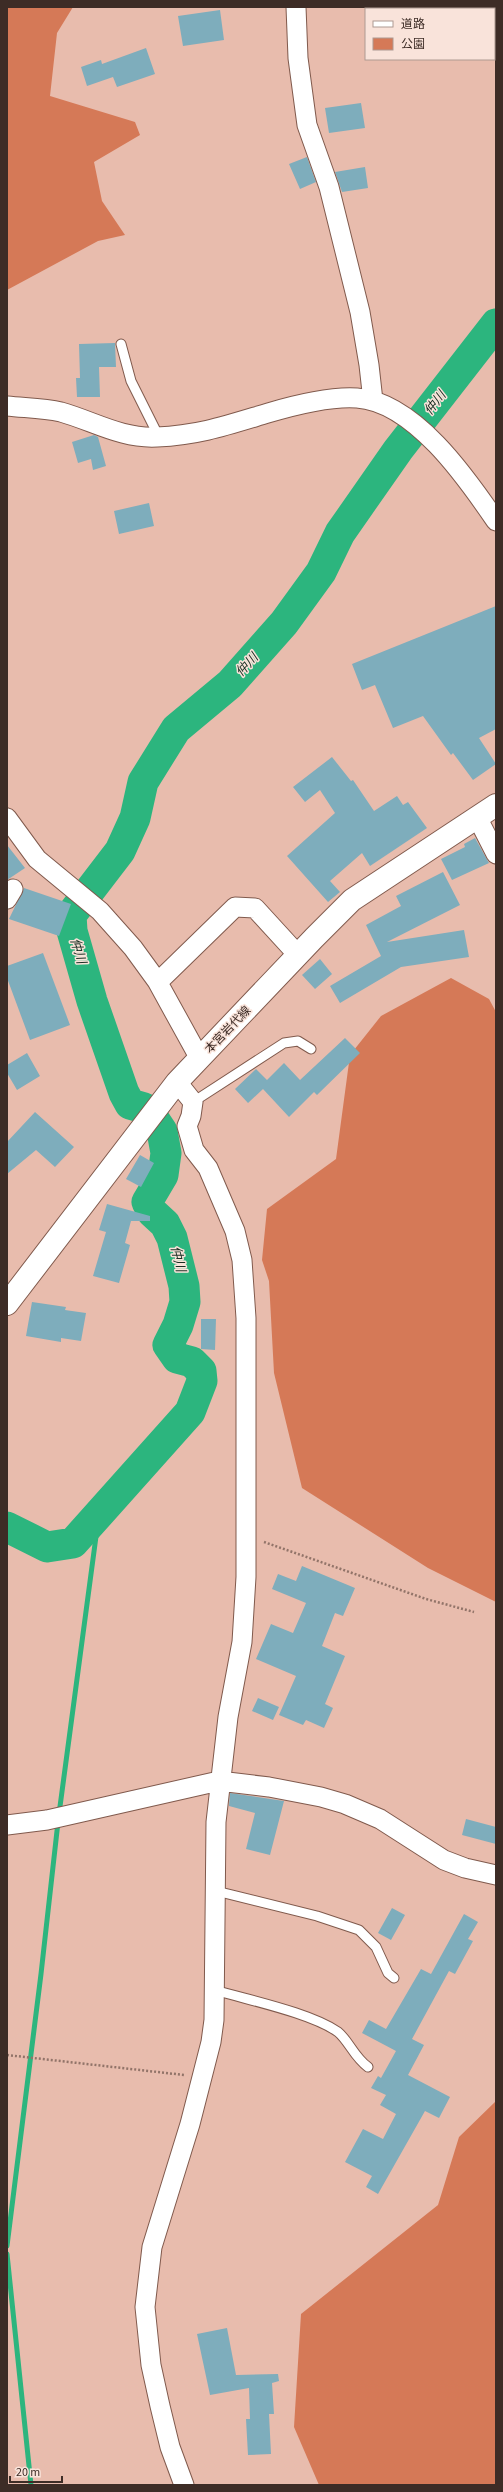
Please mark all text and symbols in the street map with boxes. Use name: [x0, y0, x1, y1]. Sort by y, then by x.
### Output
legend: [365, 8, 495, 60]
text: 道路: [401, 16, 425, 33]
text: 公園: [401, 36, 425, 53]
water label: 仲川: [420, 386, 451, 419]
water label: 仲川: [232, 648, 264, 681]
water label: 仲川: [66, 936, 91, 968]
street label: 本宮岩代線: [201, 1003, 255, 1057]
water label: 仲川: [166, 1244, 190, 1276]
scale bar: [10, 2458, 62, 2484]
text: 20 m: [16, 2464, 40, 2481]

